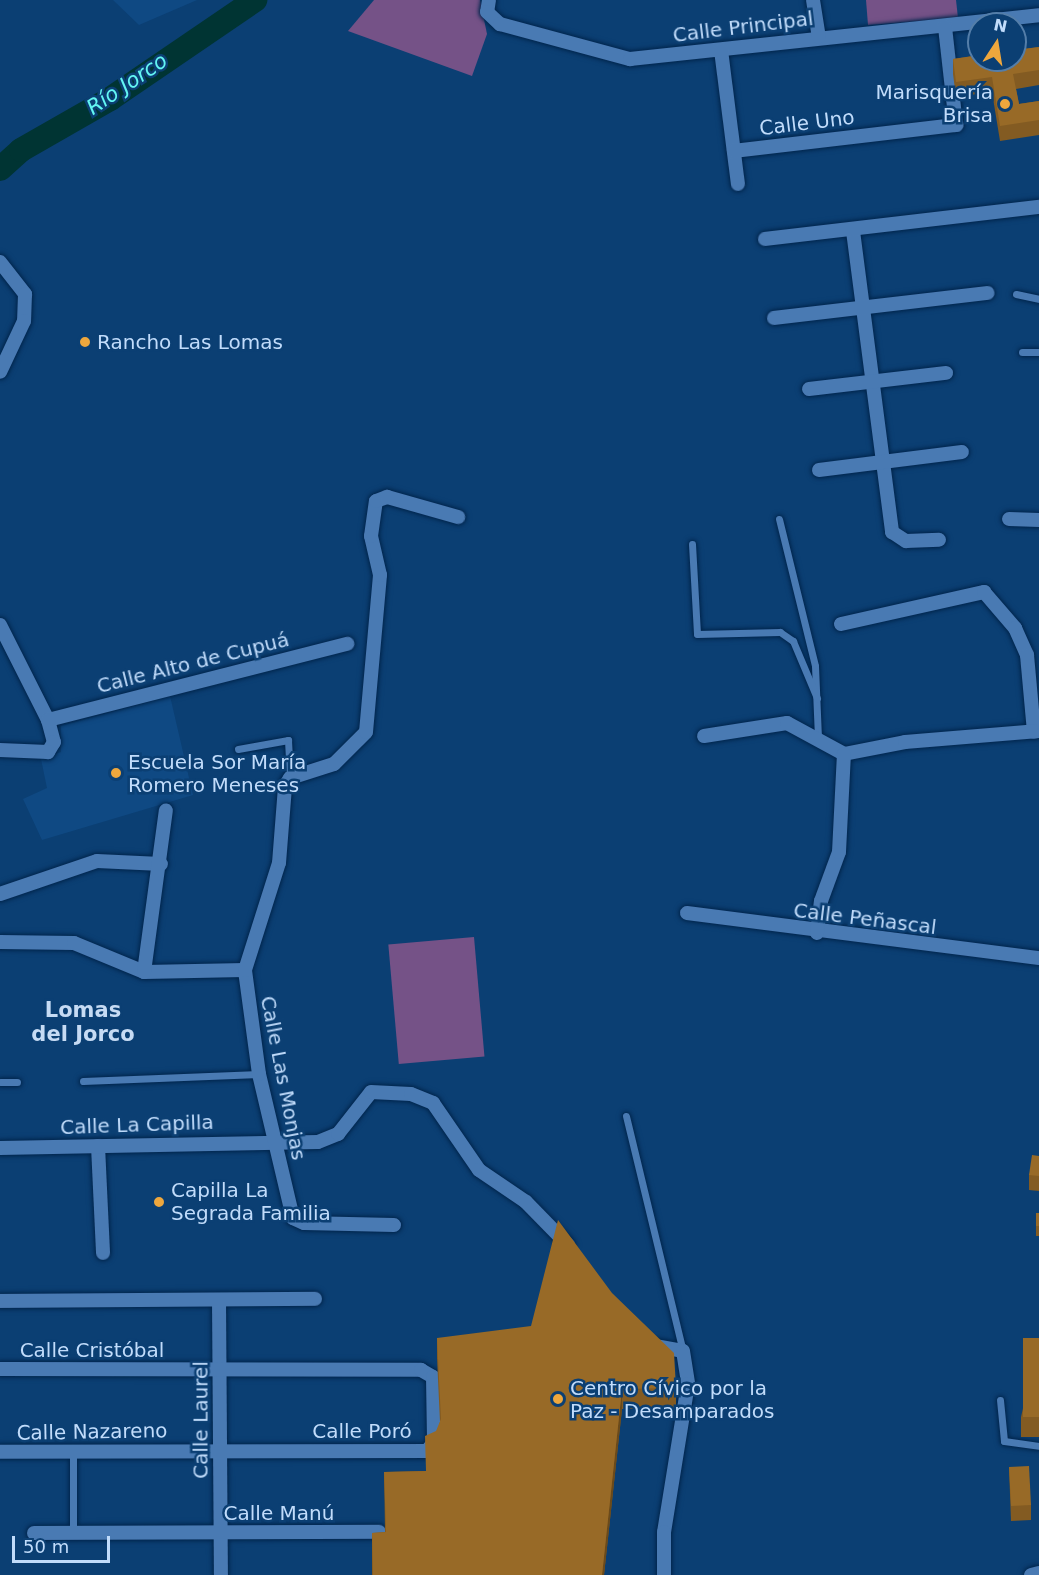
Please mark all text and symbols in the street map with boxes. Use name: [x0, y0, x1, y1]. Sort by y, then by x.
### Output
street label: Calle Principal: [671, 6, 815, 48]
north arrow: [967, 12, 1027, 72]
text: N: [992, 15, 1009, 37]
water label: Río Jorco: [82, 48, 172, 120]
place label: Marisquería Brisa: [876, 80, 993, 127]
marker: Marisquería Brisa: [998, 97, 1012, 111]
street label: Calle Uno: [758, 105, 856, 141]
place label: Rancho Las Lomas: [97, 330, 283, 354]
marker: Rancho Las Lomas: [78, 335, 92, 349]
street label: Calle Alto de Cupuá: [94, 627, 292, 699]
place label: Escuela Sor María Romero Meneses: [128, 750, 306, 797]
marker: Escuela Sor María Romero Meneses: [109, 766, 123, 780]
street label: Calle Peñascal: [792, 898, 938, 940]
street label: Calle Las Monjas: [255, 994, 311, 1162]
district label: Lomas del Jorco: [31, 997, 135, 1047]
street label: Calle La Capilla: [60, 1110, 214, 1140]
place label: Capilla La Segrada Familia: [171, 1178, 331, 1225]
marker: Capilla La Segrada Familia: [152, 1195, 166, 1209]
street label: Calle Cristóbal: [20, 1338, 164, 1362]
street label: Calle Laurel: [189, 1361, 213, 1479]
place label: Centro Cívico por la Paz - Desamparados: [570, 1376, 774, 1423]
marker: Centro Cívico por la Paz - Desamparados: [551, 1392, 565, 1406]
street label: Calle Nazareno: [16, 1419, 168, 1445]
street label: Calle Poró: [312, 1419, 412, 1443]
street label: Calle Manú: [224, 1501, 334, 1525]
scale bar: [15, 1524, 112, 1562]
text: 50 m: [23, 1536, 69, 1557]

